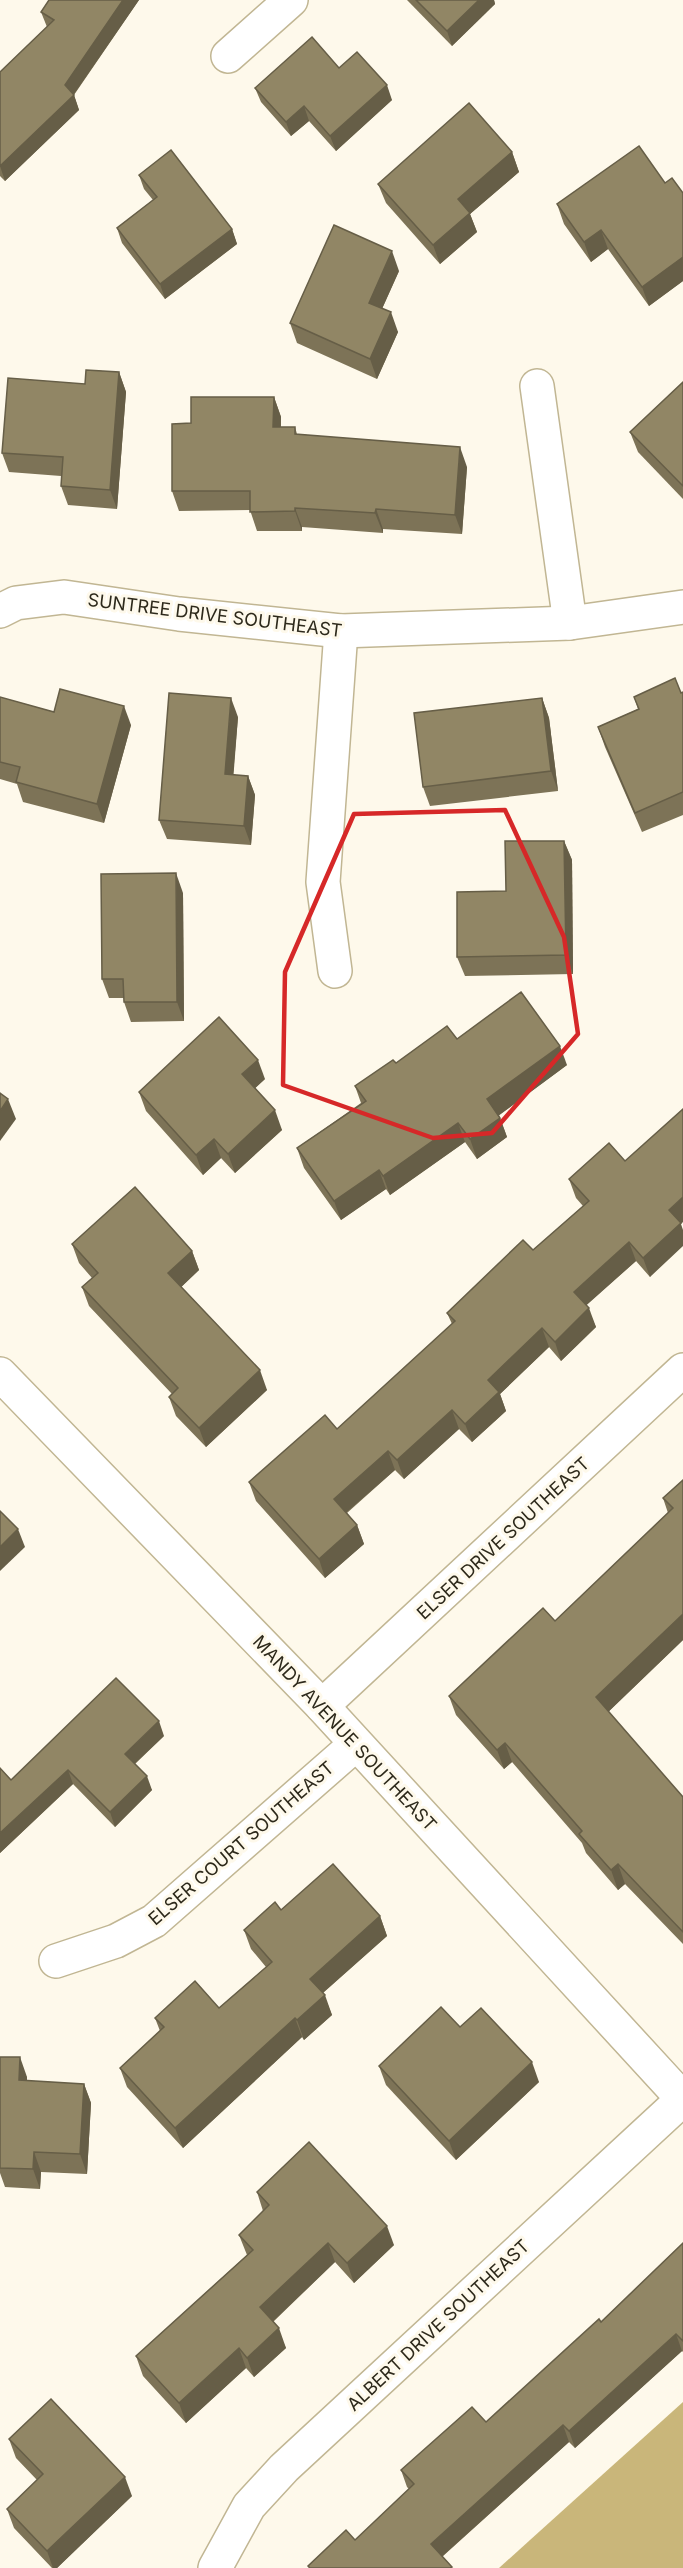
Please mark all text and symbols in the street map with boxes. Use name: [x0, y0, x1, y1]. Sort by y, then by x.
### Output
street label: SUNTREE DRIVE SOUTHEAST: [87, 589, 343, 641]
street label: ELSER DRIVE SOUTHEAST: [413, 1453, 593, 1623]
street label: MANDY AVENUE SOUTHEAST: [249, 1631, 441, 1835]
street label: ELSER COURT SOUTHEAST: [144, 1757, 338, 1929]
street label: ALBERT DRIVE SOUTHEAST: [343, 2235, 533, 2415]

